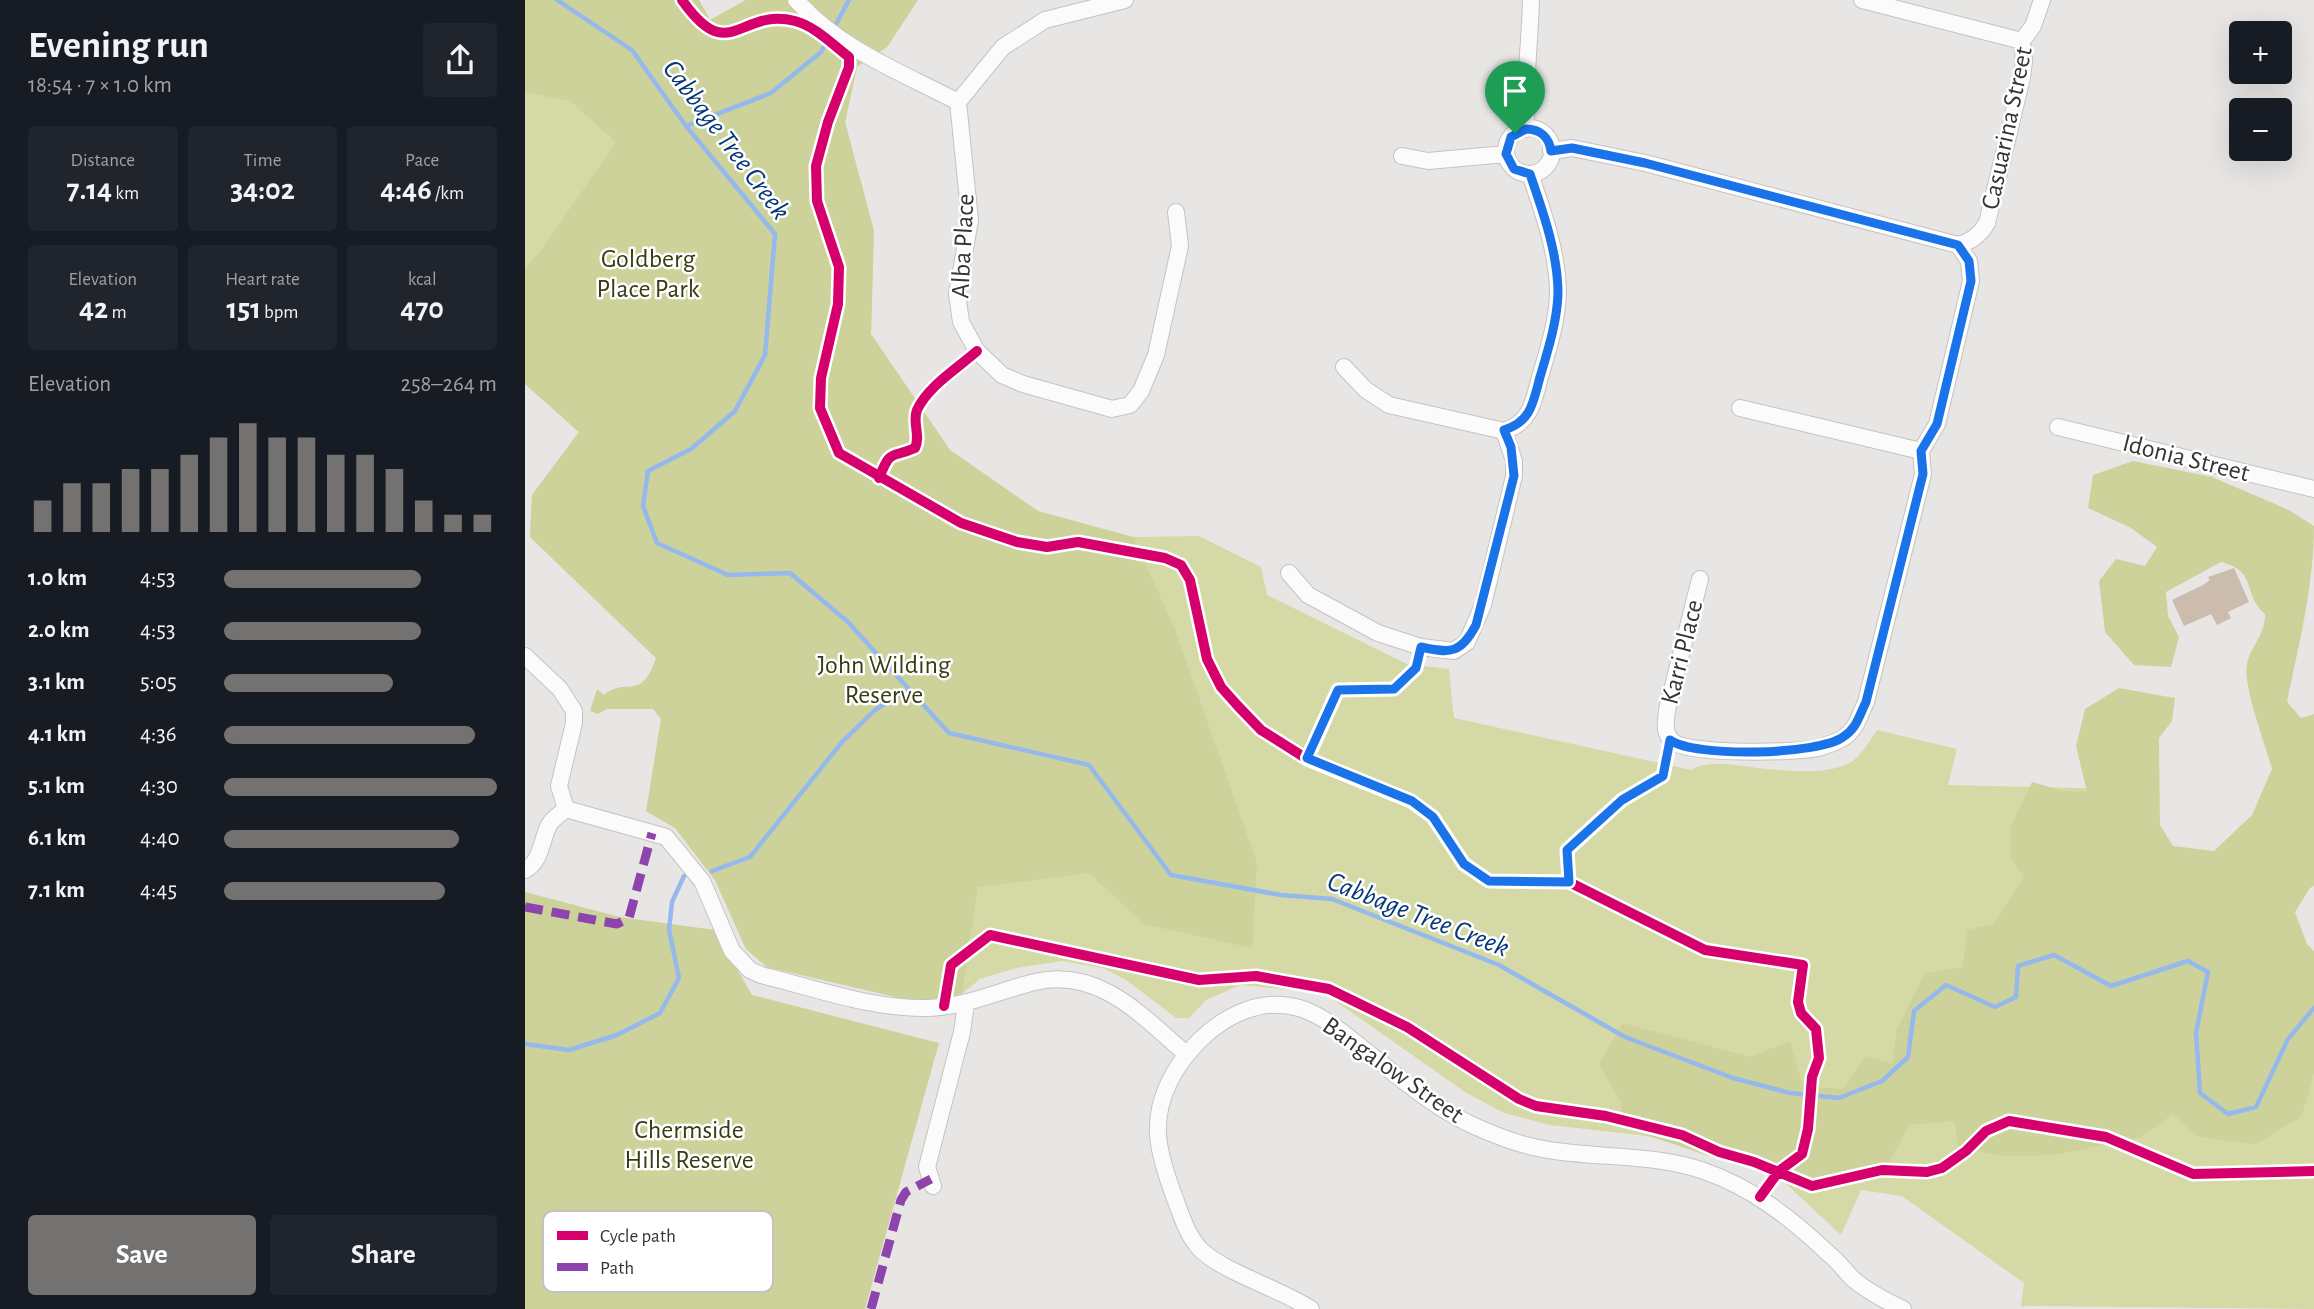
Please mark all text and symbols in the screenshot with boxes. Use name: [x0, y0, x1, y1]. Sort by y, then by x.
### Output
map controls: [2229, 21, 2292, 161]
button: +: [2229, 21, 2292, 84]
button: share: [423, 23, 497, 97]
text: Evening run: [28, 27, 209, 65]
street label: Casuarina Street: [1977, 44, 2037, 212]
water label: Cabbage Tree Creek: [657, 55, 795, 225]
pin: [1485, 61, 1545, 133]
icon: arrive: [1496, 72, 1534, 110]
text: 18:54 · 7 × 1.0 km: [28, 74, 172, 97]
button: −: [2229, 98, 2292, 161]
text: Distance: [71, 151, 135, 170]
text: Time: [244, 151, 281, 170]
text: Pace: [405, 151, 439, 170]
text: 7.14: [66, 175, 112, 205]
text: 34:02: [230, 175, 295, 205]
text: 4:46: [380, 175, 432, 205]
text: km: [112, 184, 139, 203]
text: /km: [432, 184, 464, 203]
street label: Alba Place: [947, 193, 979, 299]
park label: Goldberg Place Park: [596, 246, 700, 302]
text: Elevation: [68, 270, 137, 289]
text: Heart rate: [225, 270, 300, 289]
text: kcal: [408, 270, 437, 289]
text: 42: [79, 294, 108, 324]
text: 151: [226, 294, 261, 324]
text: 470: [400, 294, 444, 324]
text: m: [108, 303, 127, 322]
text: bpm: [261, 303, 299, 322]
text: Elevation: [28, 373, 111, 396]
text: 258–264 m: [401, 373, 497, 396]
street label: Idonia Street: [2120, 430, 2252, 486]
text: 1.0 km: [28, 567, 87, 590]
text: 4:53: [140, 567, 175, 590]
street label: Karri Place: [1656, 597, 1708, 707]
text: 2.0 km: [28, 619, 90, 642]
text: 4:53: [140, 619, 175, 642]
park label: John Wilding Reserve: [817, 652, 951, 708]
text: 3.1 km: [28, 671, 85, 694]
text: 5:05: [140, 671, 177, 694]
text: 4.1 km: [28, 723, 87, 746]
text: 4:36: [140, 723, 177, 746]
text: 5.1 km: [28, 775, 85, 798]
text: 4:30: [140, 775, 178, 798]
text: 6.1 km: [28, 827, 86, 850]
text: 4:40: [140, 827, 180, 850]
water label: Cabbage Tree Creek: [1323, 868, 1513, 962]
text: 7.1 km: [28, 879, 85, 902]
text: 4:45: [140, 879, 177, 902]
street label: Bangalow Street: [1318, 1012, 1468, 1128]
park label: Chermside Hills Reserve: [624, 1117, 754, 1173]
legend: [543, 1211, 773, 1292]
button: Save: [28, 1215, 256, 1295]
button: Share: [270, 1215, 497, 1295]
text: Cycle path: [600, 1227, 676, 1246]
text: Path: [600, 1259, 634, 1278]

